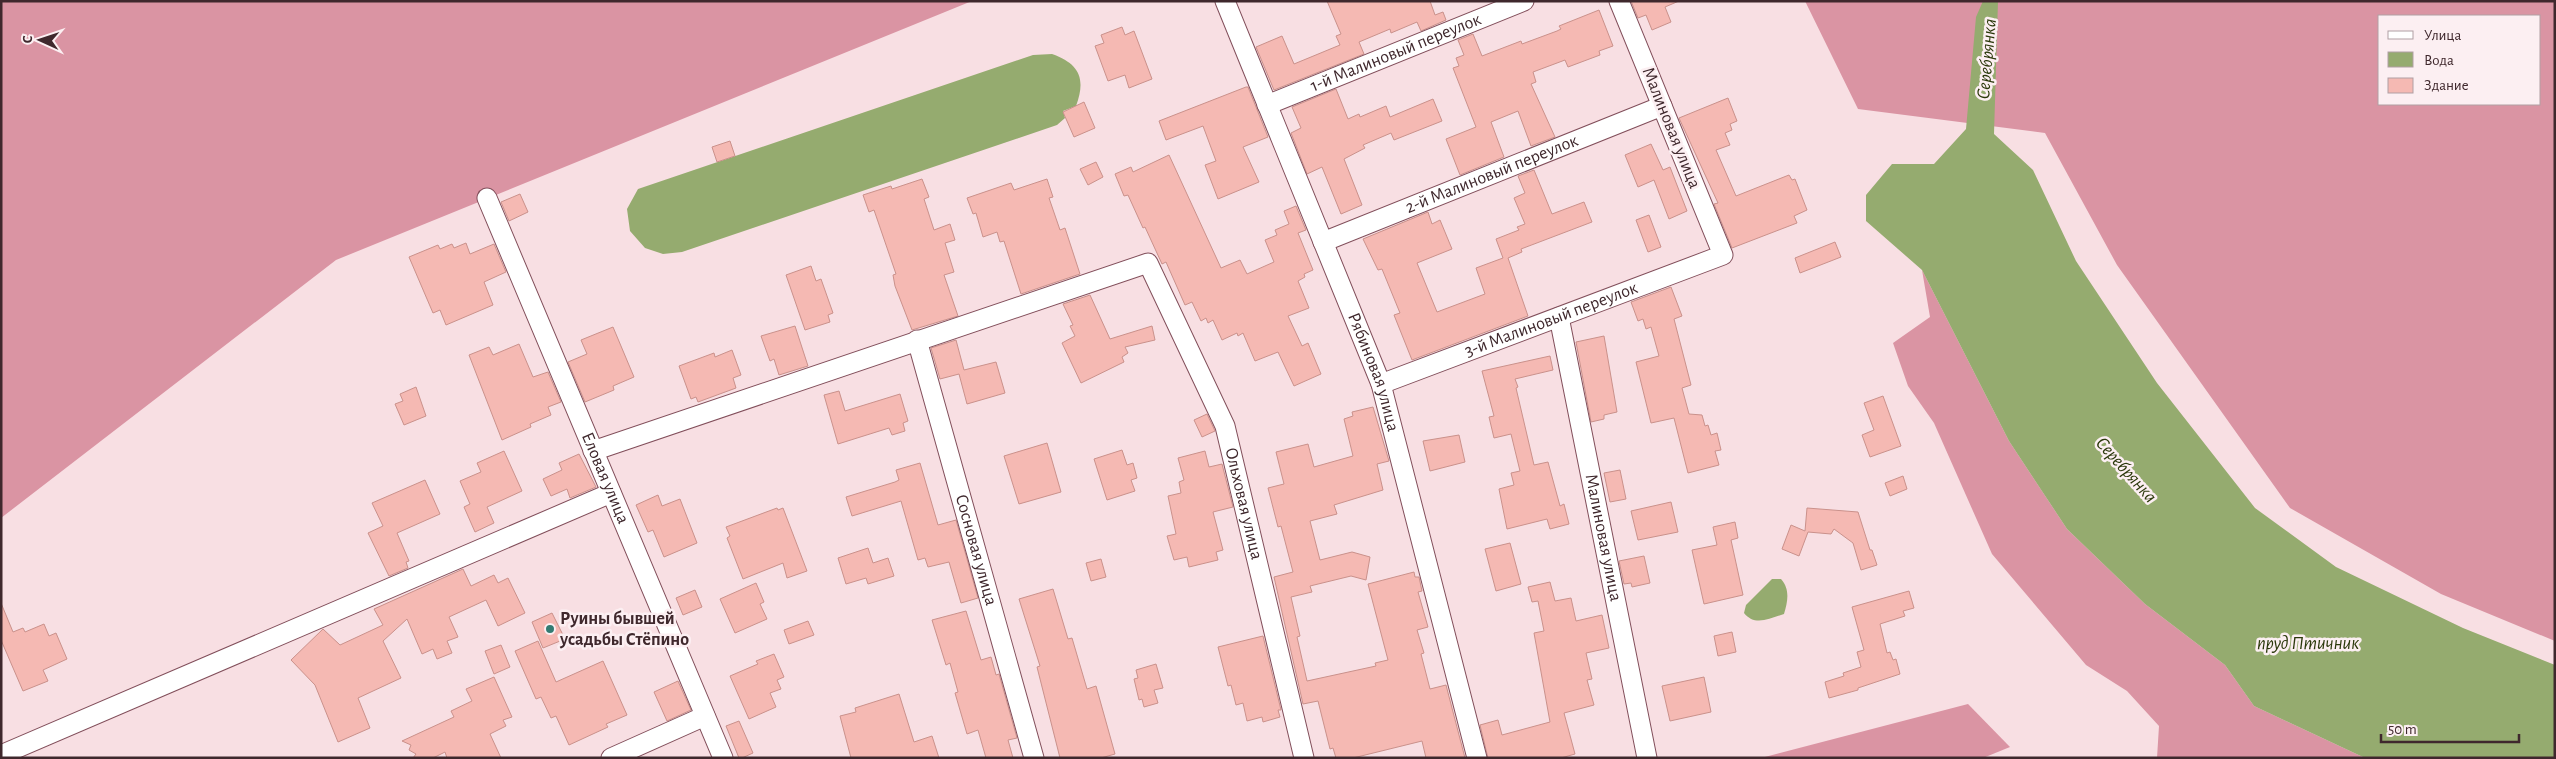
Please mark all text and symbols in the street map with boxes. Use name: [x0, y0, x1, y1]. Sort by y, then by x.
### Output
street label: 1-й Малиновый переулок: [1308, 10, 1484, 95]
north arrow: [15, 15, 65, 65]
legend: [2378, 15, 2541, 105]
water label: Серебрянка: [1974, 18, 2000, 100]
text: Улица: [2424, 28, 2461, 43]
text: С: [21, 35, 35, 44]
text: Вода: [2424, 53, 2454, 68]
street label: Малиновая улица: [1638, 65, 1704, 191]
text: Здание: [2424, 78, 2469, 93]
street label: 2-й Малиновый переулок: [1403, 131, 1581, 217]
street label: 3-й Малиновый переулок: [1462, 279, 1641, 361]
street label: Рябиновая улица: [1344, 310, 1402, 434]
street label: Еловая улица: [578, 430, 632, 526]
water label: Серебрянка: [2092, 434, 2160, 506]
street label: Ольховая улица: [1221, 446, 1265, 561]
street label: Малиновая улица: [1582, 472, 1625, 603]
street label: Сосновая улица: [952, 492, 1000, 607]
place label: Руины бывшей усадьбы Стёпино: [559, 610, 689, 649]
marker: Руины бывшей усадьбы Стёпино: [544, 623, 556, 635]
water label: пруд Птичник: [2257, 634, 2359, 653]
scale bar: [2381, 712, 2518, 744]
text: 50 m: [2388, 722, 2417, 737]

